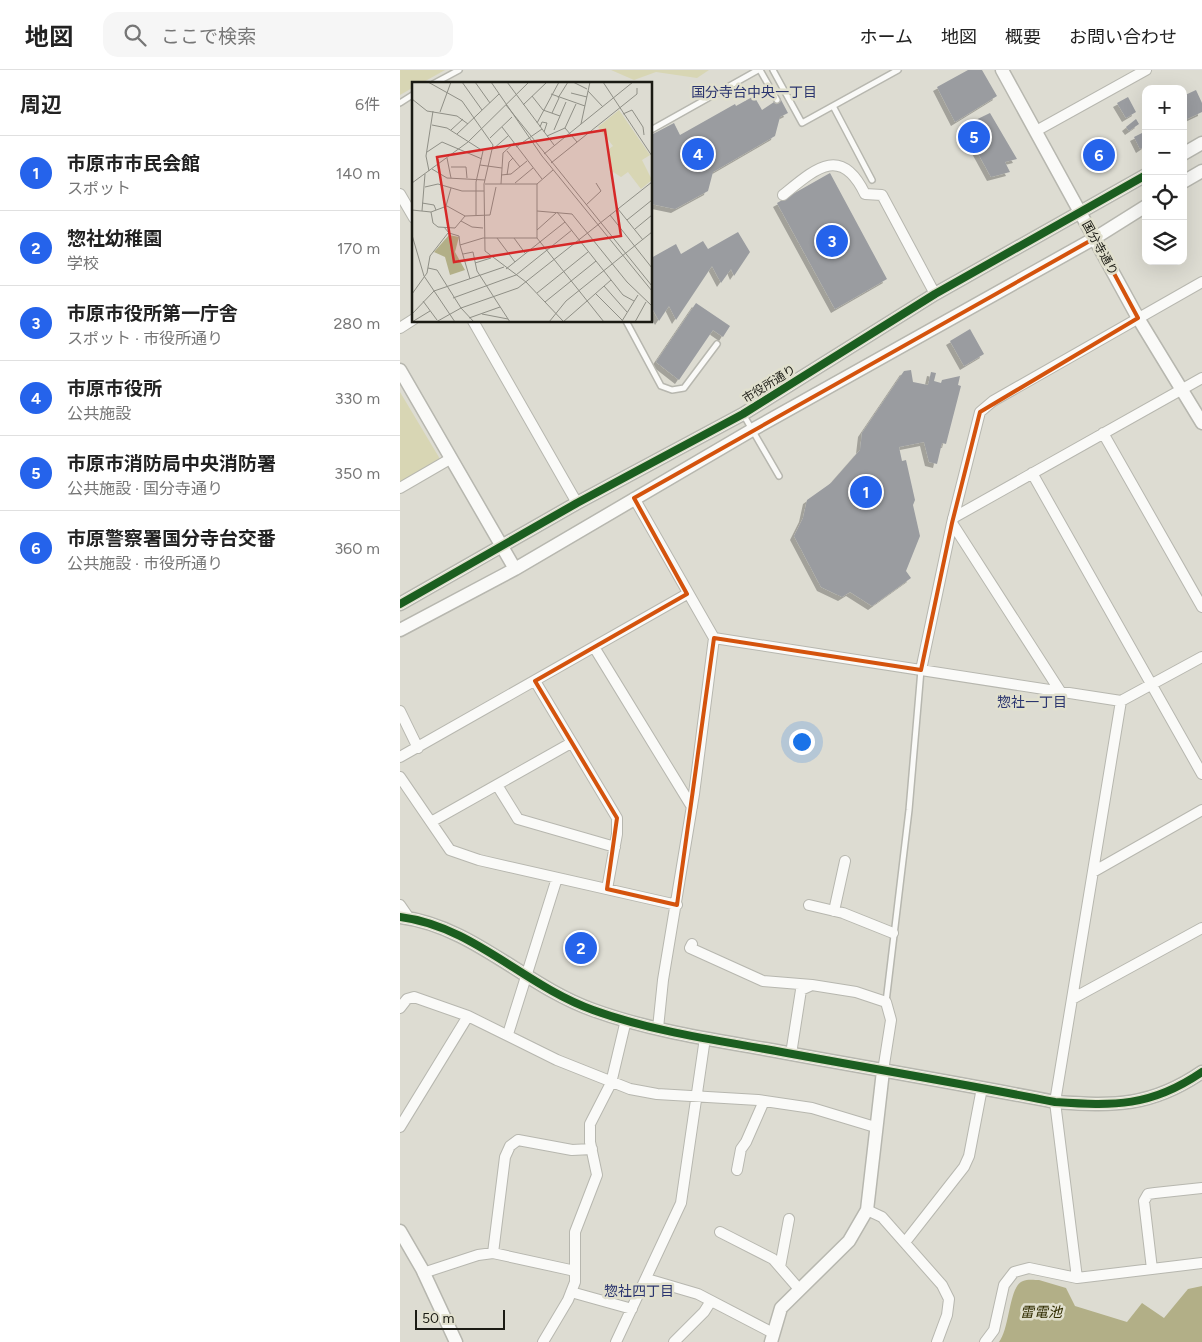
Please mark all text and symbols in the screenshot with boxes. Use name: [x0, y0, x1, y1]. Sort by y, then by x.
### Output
search box: [103, 12, 453, 57]
icon: search: [121, 21, 149, 49]
text: 地図: [25, 22, 73, 51]
text: ここで検索: [161, 25, 256, 48]
text: ホーム: [860, 26, 913, 48]
text: 地図: [941, 26, 977, 48]
text: 概要: [1005, 26, 1041, 48]
text: お問い合わせ: [1069, 26, 1177, 48]
inset map: [412, 82, 652, 322]
district label: 国分寺台中央一丁目: [691, 84, 817, 101]
map controls: [1142, 85, 1187, 265]
button: +: [1142, 85, 1187, 130]
text: 周辺: [20, 92, 62, 117]
text: 6件: [355, 95, 380, 114]
pin: 5: [958, 118, 990, 156]
button: −: [1142, 130, 1187, 175]
pin: 4: [682, 135, 714, 173]
pin: 6: [1083, 136, 1115, 174]
text: 市原市市民会館: [67, 152, 200, 175]
text: 1: [33, 164, 39, 183]
text: 140 m: [336, 164, 380, 183]
button: locate: [1142, 175, 1187, 220]
text: スポット: [67, 179, 131, 198]
street label: 国分寺通り: [1079, 218, 1121, 278]
button: layers: [1142, 220, 1187, 265]
pin: 3: [816, 222, 848, 260]
text: 惣社幼稚園: [67, 227, 162, 250]
text: 2: [31, 239, 41, 258]
text: 170 m: [337, 239, 380, 258]
text: 学校: [67, 254, 99, 273]
text: 市原市役所第一庁舎: [67, 302, 238, 325]
text: 3: [32, 314, 40, 333]
text: 280 m: [333, 314, 380, 333]
text: スポット · 市役所通り: [67, 329, 223, 348]
street label: 市役所通り: [740, 362, 798, 406]
text: 市原市役所: [67, 377, 162, 400]
text: 4: [31, 389, 41, 408]
text: 330 m: [335, 389, 380, 408]
text: 公共施設: [67, 404, 131, 423]
text: 市原市消防局中央消防署: [67, 452, 276, 475]
text: 5: [31, 464, 41, 483]
text: 350 m: [334, 464, 380, 483]
pin: 1: [850, 473, 882, 511]
text: 公共施設 · 国分寺通り: [67, 479, 223, 498]
text: 市原警察署国分寺台交番: [67, 527, 276, 550]
text: 6: [31, 539, 41, 558]
text: 360 m: [334, 539, 380, 558]
text: 公共施設 · 市役所通り: [67, 554, 223, 573]
district label: 惣社一丁目: [997, 694, 1067, 711]
your location: [789, 729, 815, 755]
pin: 2: [565, 929, 597, 967]
district label: 惣社四丁目: [604, 1283, 674, 1300]
water label: 雷電池: [1020, 1304, 1064, 1321]
scale bar: [415, 1307, 505, 1330]
text: 50 m: [422, 1310, 454, 1327]

